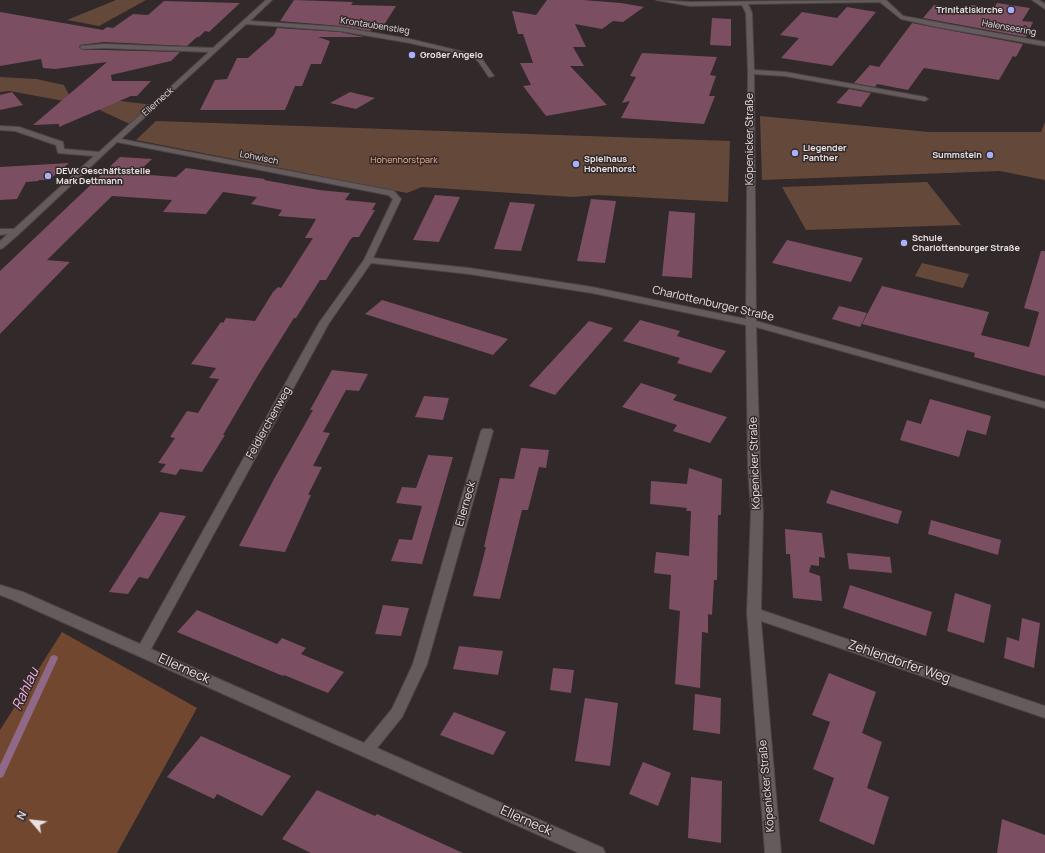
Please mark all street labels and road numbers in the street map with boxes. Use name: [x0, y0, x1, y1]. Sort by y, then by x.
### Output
street label: Krontaubenstieg: [340, 15, 410, 37]
street label: Halenseering: [981, 18, 1037, 38]
street label: Ellerneck: [140, 85, 176, 119]
street label: Köpenicker Straße: [743, 93, 757, 185]
street label: Lohwisch: [239, 149, 279, 167]
street label: Charlottenburger Straße: [651, 284, 775, 324]
street label: Feldlerchenweg: [244, 385, 294, 461]
street label: Köpenicker Straße: [747, 417, 763, 509]
street label: Ellerneck: [453, 480, 479, 528]
street label: Zehlendorfer Weg: [846, 637, 952, 687]
street label: Ellerneck: [156, 651, 212, 687]
street label: Köpenicker Straße: [756, 739, 778, 833]
street label: Ellerneck: [498, 803, 554, 839]

